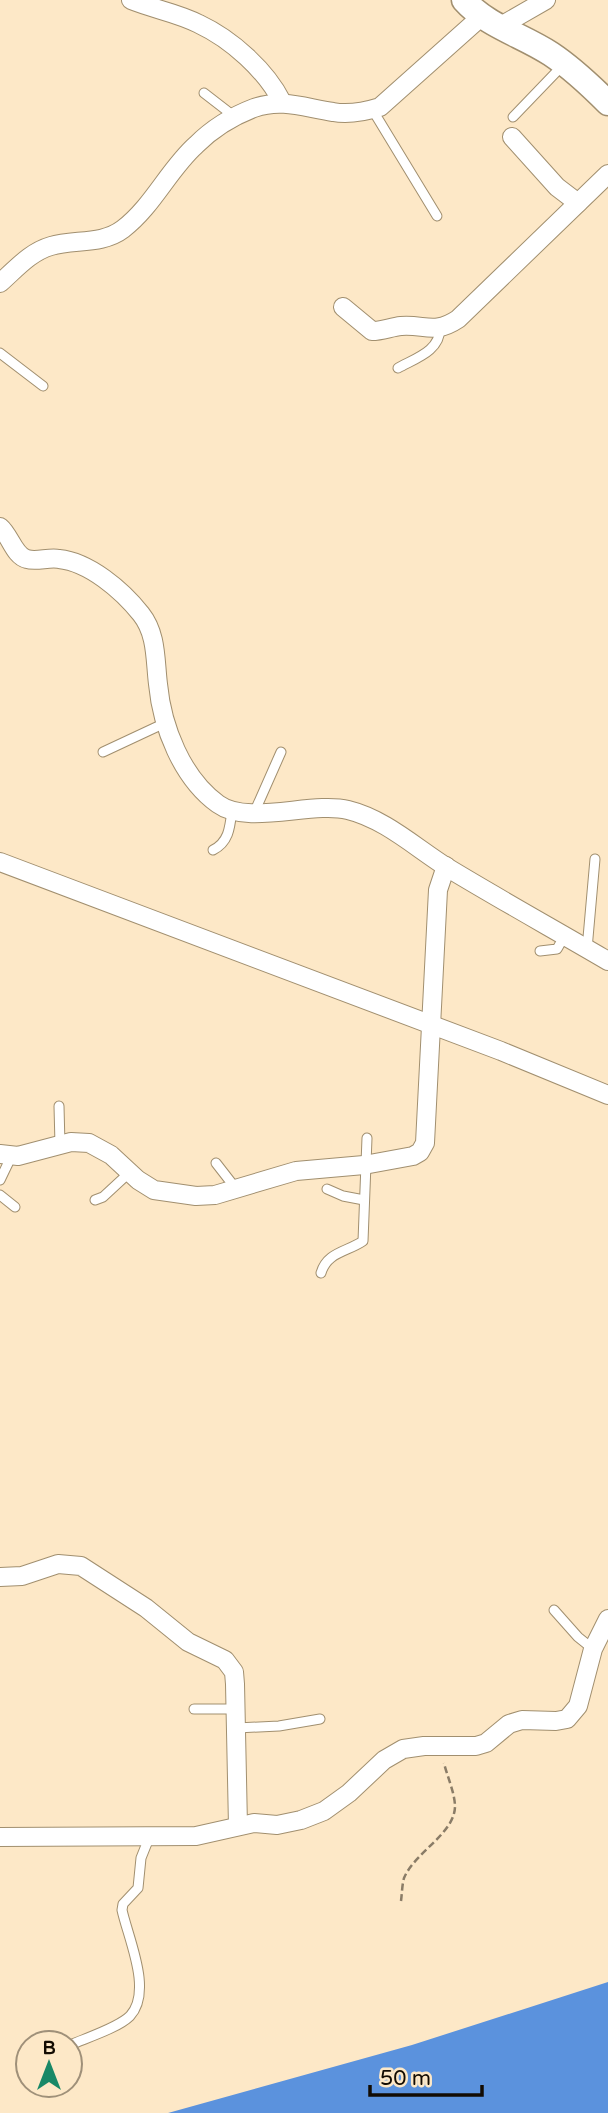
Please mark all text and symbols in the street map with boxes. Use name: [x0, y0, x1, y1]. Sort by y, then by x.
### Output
north arrow: [14, 2029, 84, 2099]
text: B: [42, 2037, 56, 2059]
scale bar: [370, 2054, 482, 2098]
text: 50 m: [380, 2066, 431, 2091]

